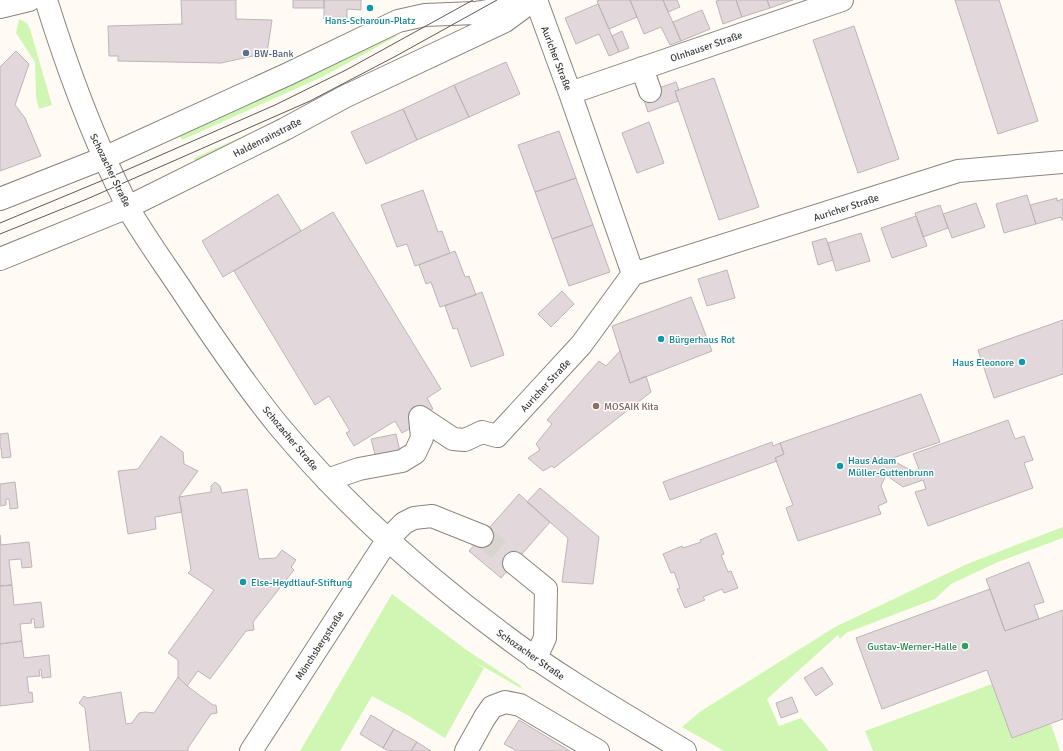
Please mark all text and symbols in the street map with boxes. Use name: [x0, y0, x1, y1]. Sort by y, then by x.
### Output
marker: Hans-Scharoun-Platz: [365, 3, 375, 13]
place label: Hans-Scharoun-Platz: [325, 15, 416, 27]
street label: Auricher Straße: [538, 24, 574, 92]
street label: Olnhauser Straße: [669, 29, 744, 65]
marker: BW-Bank: [241, 48, 251, 58]
place label: BW-Bank: [254, 48, 294, 60]
street label: Haldenrainstraße: [231, 115, 304, 160]
street label: Schozacher Straße: [87, 132, 133, 209]
street label: Auricher Straße: [812, 192, 881, 224]
marker: Bürgerhaus Rot: [656, 334, 666, 344]
place label: Bürgerhaus Rot: [669, 334, 736, 346]
street label: Auricher Straße: [518, 357, 573, 415]
place label: Haus Eleonore: [952, 357, 1014, 369]
marker: Haus Eleonore: [1017, 357, 1027, 367]
marker: MOSAIK Kita: [591, 401, 601, 411]
place label: MOSAIK Kita: [604, 401, 659, 413]
street label: Schozacher Straße: [260, 404, 321, 473]
place label: Haus Adam Müller-Guttenbrunn: [848, 455, 934, 479]
marker: Haus Adam Müller-Guttenbrunn: [835, 461, 845, 471]
marker: Else-Heydtlauf-Stiftung: [238, 577, 248, 587]
place label: Else-Heydtlauf-Stiftung: [251, 577, 352, 589]
street label: Mönchsbergstraße: [293, 609, 347, 682]
street label: Schozacher Straße: [494, 627, 567, 683]
place label: Gustav-Werner-Halle: [867, 641, 957, 653]
marker: Gustav-Werner-Halle: [960, 641, 970, 651]

